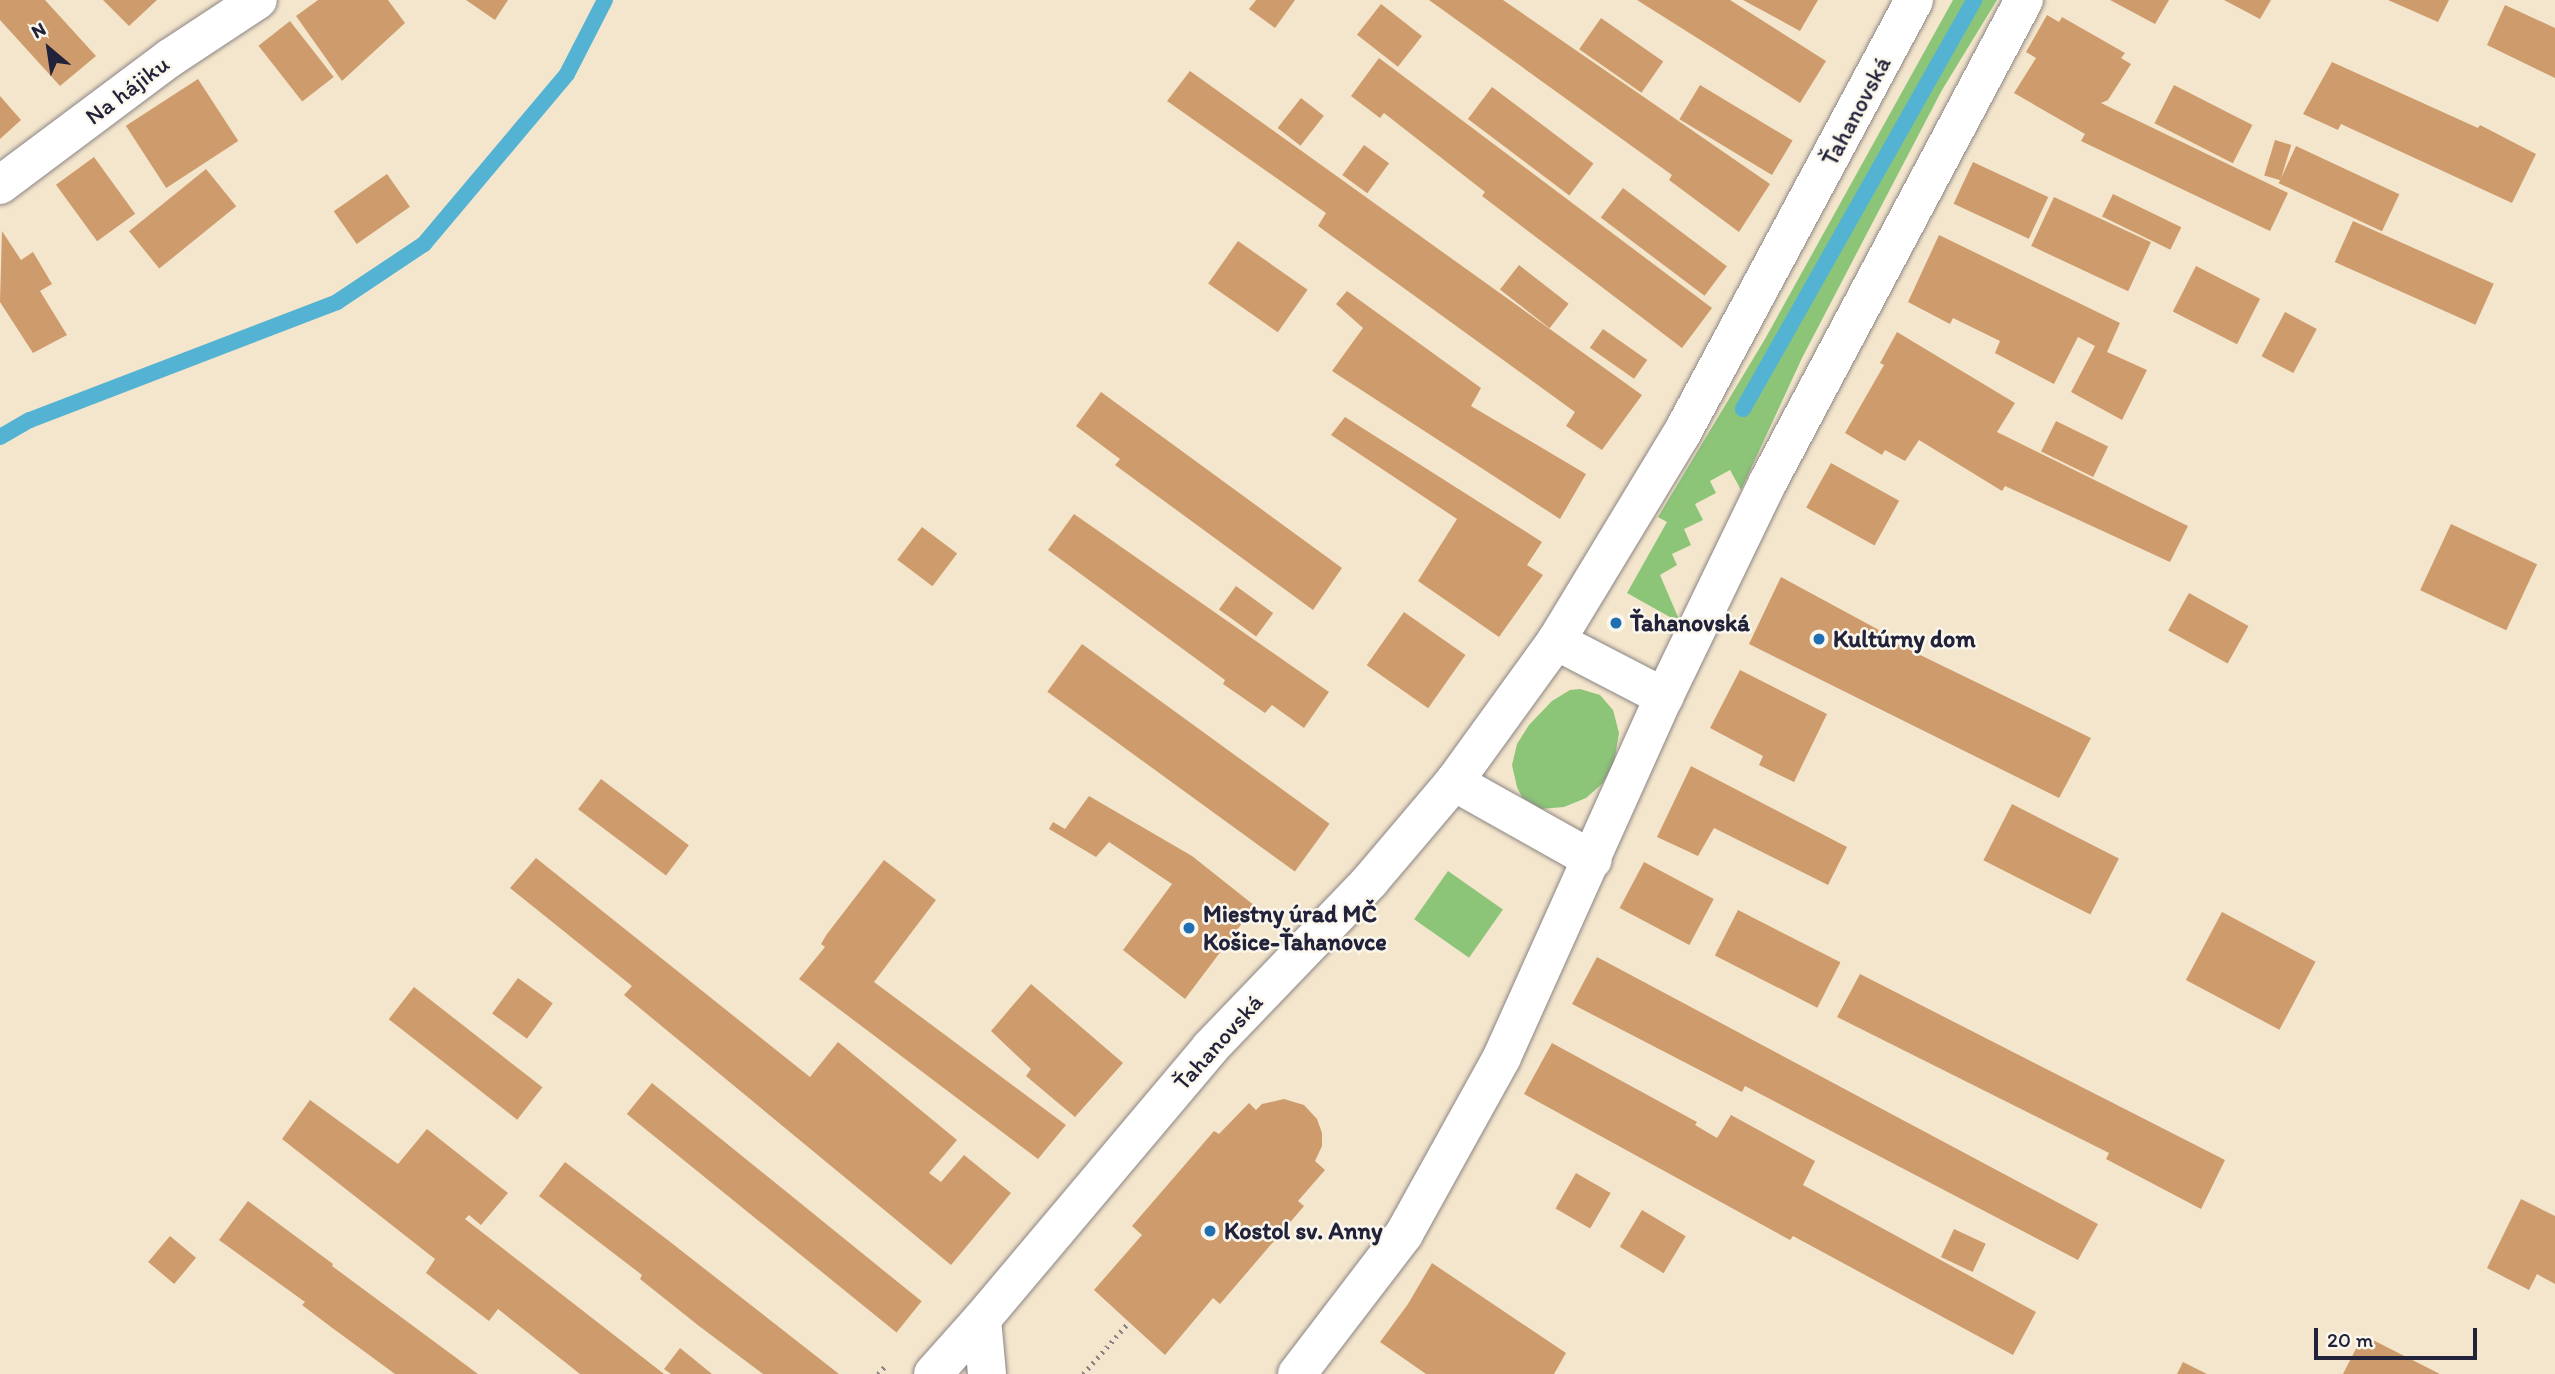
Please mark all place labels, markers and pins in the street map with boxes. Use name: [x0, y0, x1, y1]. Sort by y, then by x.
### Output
place label: Ťahanovská: [1630, 609, 1750, 637]
marker: Ťahanovská: [1608, 615, 1624, 631]
place label: Kultúrny dom: [1833, 625, 1975, 653]
marker: Kultúrny dom: [1811, 631, 1827, 647]
place label: Miestny úrad MČ Košice-Ťahanovce: [1203, 900, 1387, 956]
marker: Miestny úrad MČ Košice-Ťahanovce: [1181, 920, 1197, 936]
place label: Kostol sv. Anny: [1224, 1217, 1382, 1245]
marker: Kostol sv. Anny: [1202, 1223, 1218, 1239]

